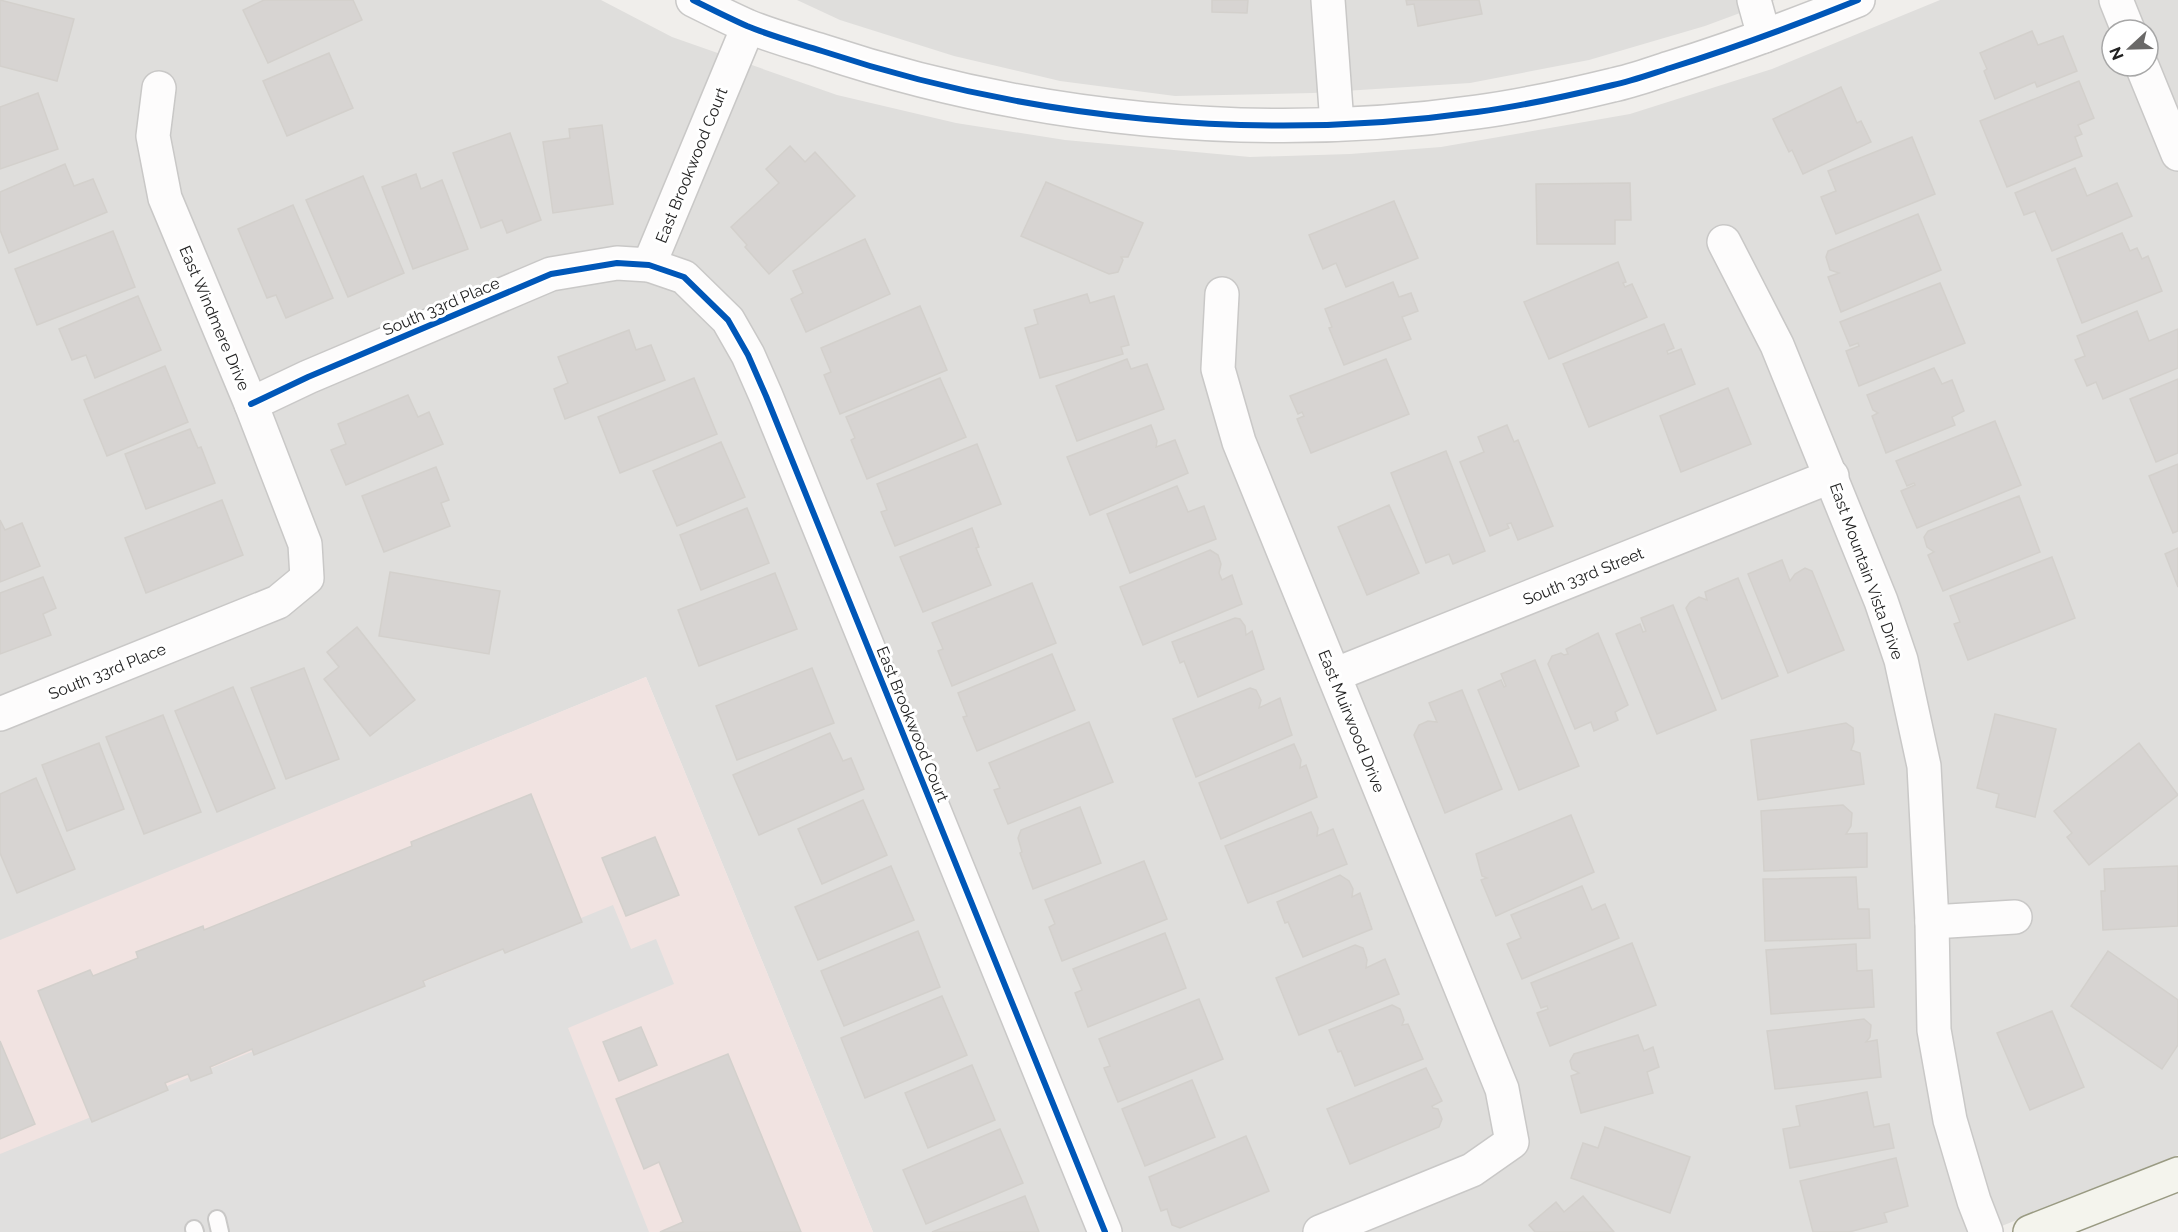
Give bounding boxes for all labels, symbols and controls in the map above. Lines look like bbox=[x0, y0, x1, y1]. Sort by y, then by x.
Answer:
north arrow bbox=[2100, 18, 2160, 78]
text: N bbox=[2105, 44, 2128, 63]
street label: East Brookwood Court bbox=[652, 84, 732, 246]
street label: East Windmere Drive bbox=[175, 243, 254, 394]
street label: South 33rd Place bbox=[380, 273, 503, 340]
street label: East Mountain Vista Drive bbox=[1826, 480, 1907, 662]
street label: South 33rd Street bbox=[1520, 543, 1647, 609]
street label: South 33rd Place bbox=[46, 639, 169, 704]
street label: East Brookwood Court bbox=[873, 644, 953, 805]
street label: East Muirwood Drive bbox=[1314, 647, 1389, 795]

